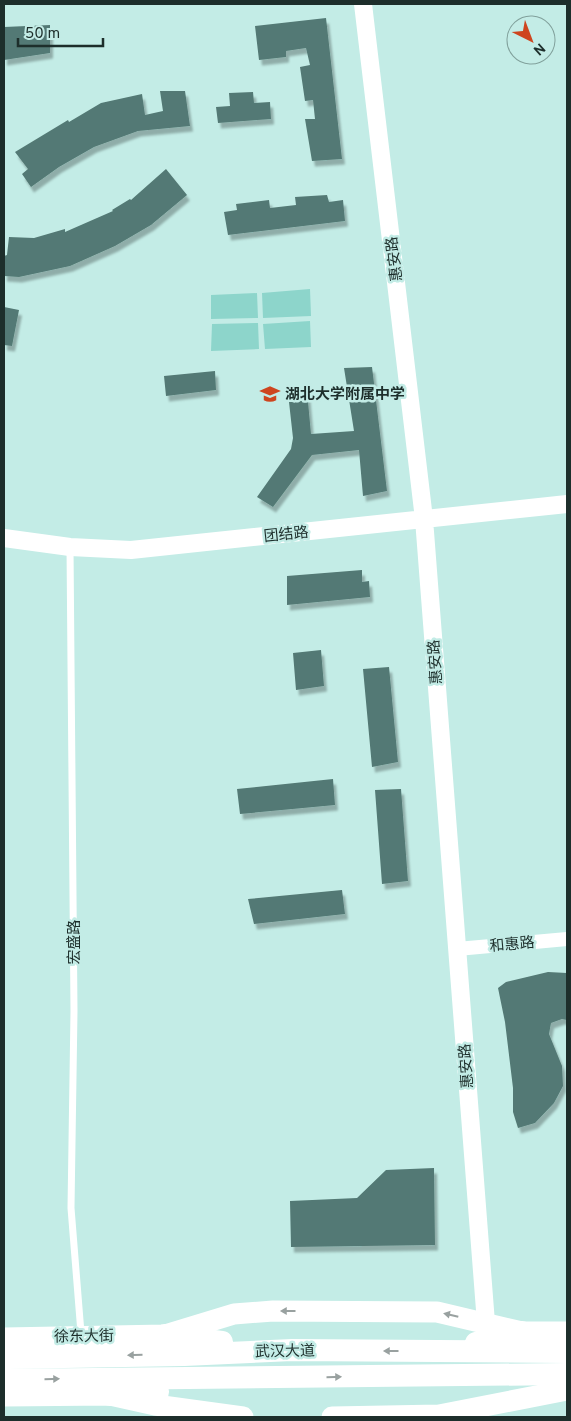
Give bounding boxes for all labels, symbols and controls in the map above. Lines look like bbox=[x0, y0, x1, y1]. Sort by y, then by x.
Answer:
scale bar bbox=[18, 15, 102, 47]
north arrow bbox=[506, 15, 556, 65]
text: 50 m bbox=[25, 25, 60, 44]
text: N bbox=[529, 39, 548, 58]
street label: 惠安路 bbox=[383, 235, 408, 282]
school or university icon: 湖北大学附属中学 bbox=[259, 383, 281, 405]
place label: 湖北大学附属中学 bbox=[285, 385, 405, 405]
street label: 团结路 bbox=[263, 524, 310, 547]
street label: 惠安路 bbox=[425, 639, 448, 685]
street label: 宏盛路 bbox=[65, 919, 85, 965]
street label: 和惠路 bbox=[489, 934, 535, 957]
street label: 惠安路 bbox=[456, 1043, 479, 1089]
one-way arrow bbox=[280, 1307, 296, 1315]
one-way arrow bbox=[443, 1311, 458, 1319]
street label: 徐东大街 bbox=[54, 1327, 114, 1348]
street label: 武汉大道 bbox=[255, 1342, 315, 1363]
one-way arrow bbox=[383, 1347, 399, 1355]
one-way arrow bbox=[127, 1352, 143, 1360]
one-way arrow bbox=[326, 1373, 342, 1381]
one-way arrow bbox=[45, 1375, 61, 1383]

